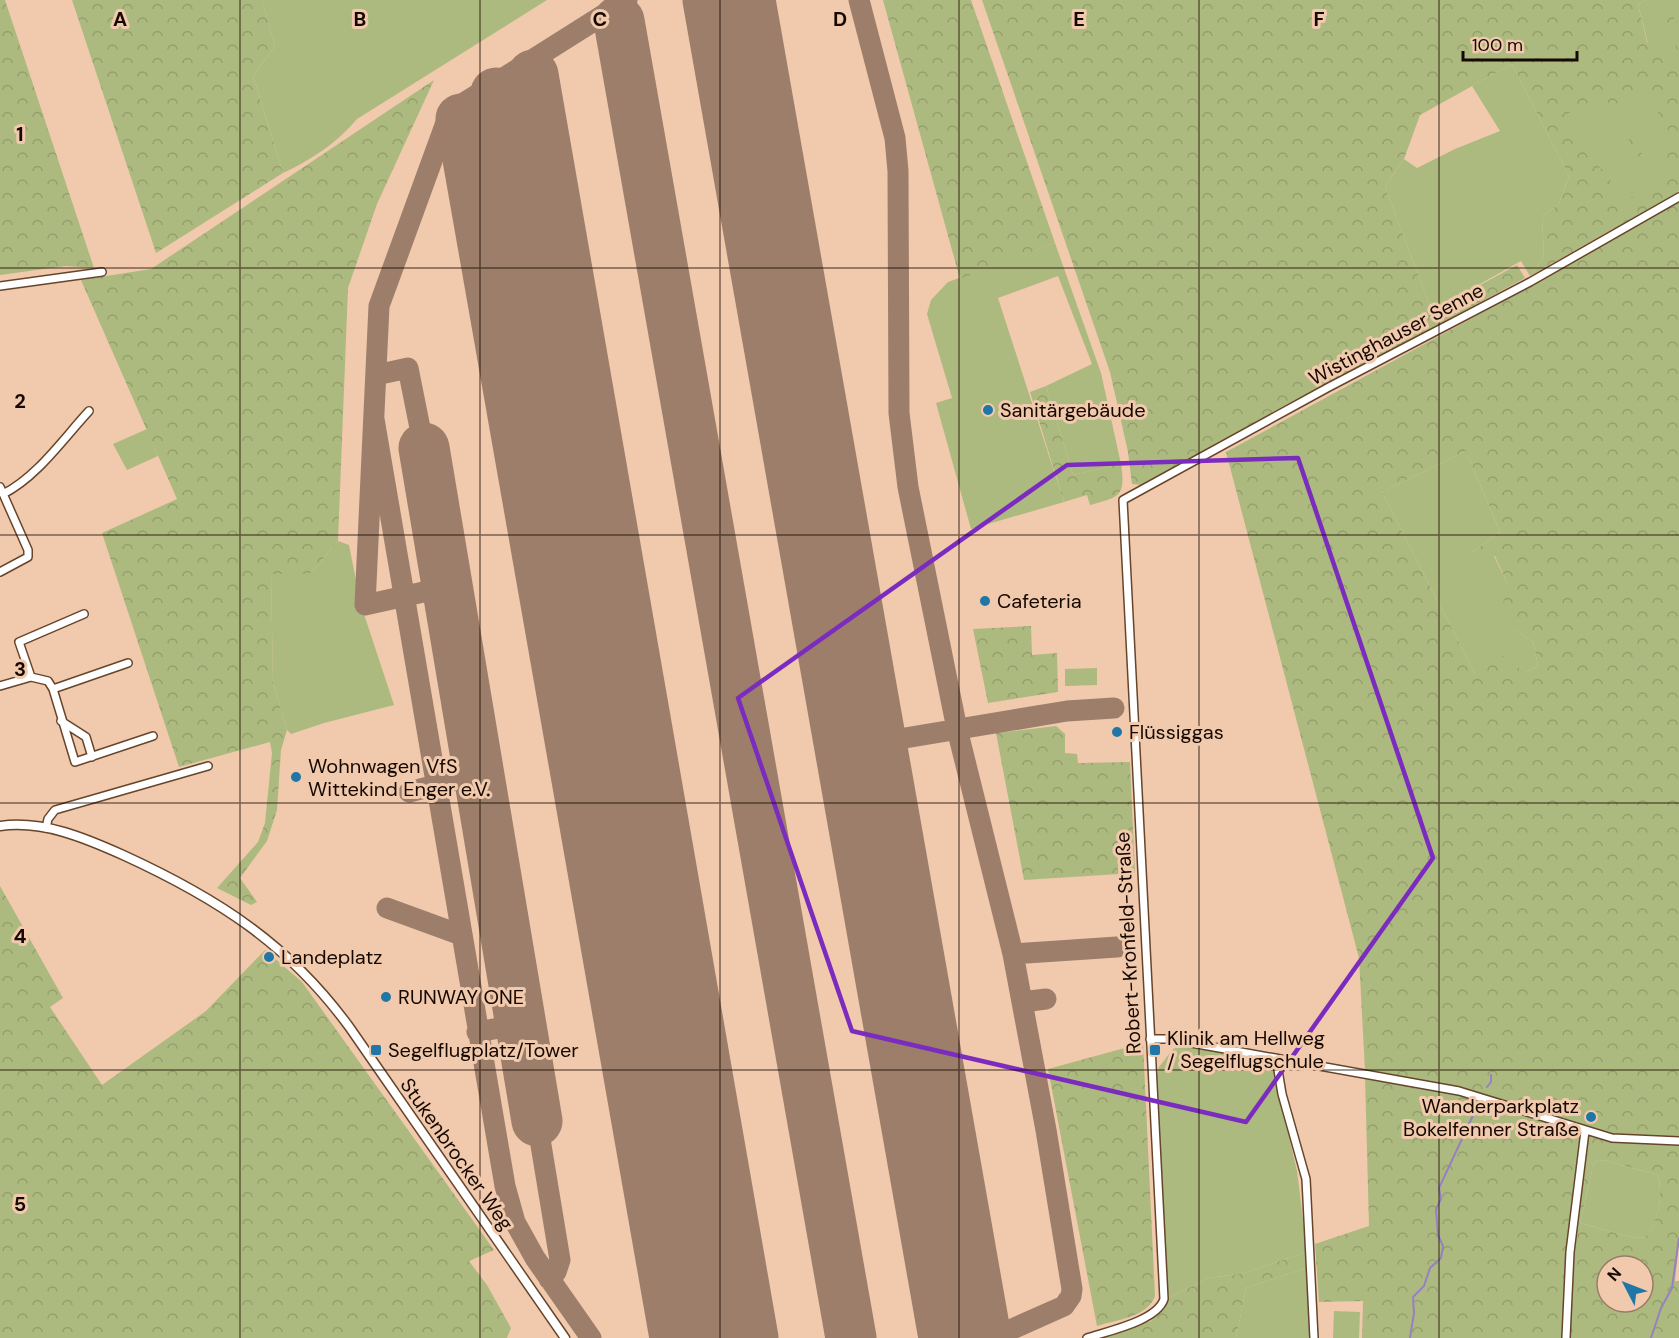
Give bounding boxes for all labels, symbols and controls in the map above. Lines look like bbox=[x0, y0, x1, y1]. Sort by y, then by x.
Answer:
text: A bbox=[113, 6, 127, 32]
text: B bbox=[354, 6, 366, 32]
text: C bbox=[593, 6, 607, 32]
text: D bbox=[833, 6, 847, 32]
text: E bbox=[1073, 6, 1085, 32]
text: F bbox=[1313, 6, 1325, 32]
scale bar bbox=[1463, 24, 1577, 62]
text: 100 m bbox=[1472, 33, 1523, 57]
text: 1 bbox=[16, 121, 24, 147]
street label: Wistinghauser Senne bbox=[1304, 277, 1488, 391]
text: 2 bbox=[14, 388, 26, 414]
place label: Sanitärgebäude bbox=[1000, 397, 1146, 423]
marker: Sanitärgebäude bbox=[981, 403, 995, 417]
place label: Cafeteria bbox=[997, 588, 1082, 614]
marker: Cafeteria bbox=[978, 594, 992, 608]
text: 3 bbox=[14, 656, 26, 682]
place label: Flüssiggas bbox=[1129, 719, 1224, 745]
marker: Flüssiggas bbox=[1110, 725, 1124, 739]
place label: Wohnwagen VfS Wittekind Enger e.V. bbox=[308, 753, 490, 802]
marker: Wohnwagen VfS Wittekind Enger e.V. bbox=[289, 770, 303, 784]
street label: Robert-Kronfeld-Straße bbox=[1109, 831, 1147, 1055]
text: 4 bbox=[14, 923, 27, 949]
place label: Landeplatz bbox=[281, 944, 382, 970]
marker: Landeplatz bbox=[262, 950, 276, 964]
place label: RUNWAY ONE bbox=[398, 984, 524, 1010]
marker: RUNWAY ONE bbox=[379, 990, 393, 1004]
place label: Klinik am Hellweg / Segelflugschule bbox=[1167, 1025, 1325, 1074]
place label: Segelflugplatz/Tower bbox=[388, 1037, 579, 1063]
marker: Segelflugplatz/Tower bbox=[369, 1043, 383, 1057]
marker: Klinik am Hellweg / Segelflugschule bbox=[1148, 1043, 1162, 1057]
street label: Stukenbrocker Weg bbox=[395, 1073, 519, 1235]
place label: Wanderparkplatz Bokelfenner Straße bbox=[1403, 1093, 1579, 1142]
marker: Wanderparkplatz Bokelfenner Straße bbox=[1584, 1110, 1598, 1124]
text: 5 bbox=[14, 1191, 26, 1217]
north arrow bbox=[1595, 1254, 1655, 1314]
text: N bbox=[1603, 1263, 1626, 1286]

